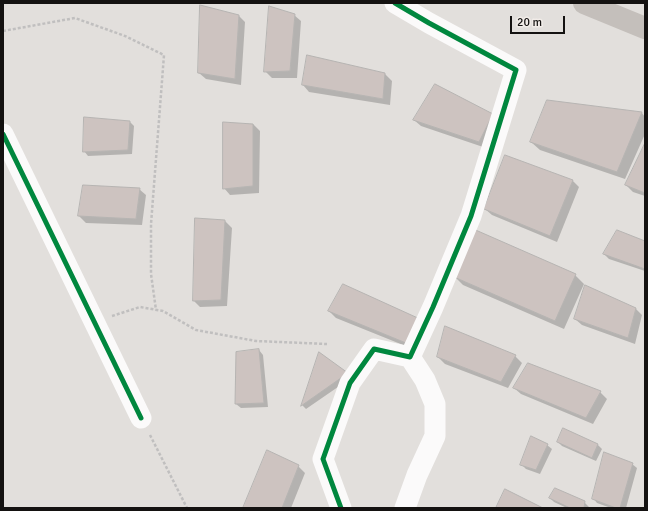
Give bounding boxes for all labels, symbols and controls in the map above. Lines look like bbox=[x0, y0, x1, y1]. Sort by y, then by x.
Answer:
scale bar bbox=[512, 8, 567, 34]
text: 20 m bbox=[517, 15, 542, 30]

